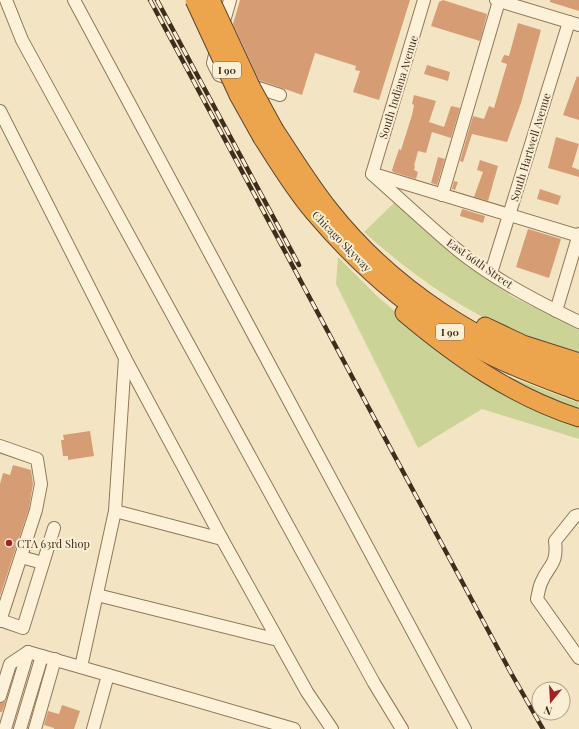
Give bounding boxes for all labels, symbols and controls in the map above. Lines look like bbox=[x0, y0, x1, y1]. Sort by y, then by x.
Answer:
street label: South Indiana Avenue bbox=[375, 33, 421, 141]
road number: I 90 bbox=[213, 62, 241, 78]
street label: South Hartwell Avenue bbox=[506, 90, 554, 203]
street label: Chicago Skyway bbox=[309, 207, 375, 275]
street label: East 66th Street bbox=[444, 235, 516, 291]
road number: I 90 bbox=[436, 324, 464, 340]
place label: CTA 63rd Shop bbox=[17, 536, 90, 551]
marker: CTA 63rd Shop bbox=[4, 538, 14, 548]
north arrow bbox=[531, 681, 571, 721]
text: N bbox=[542, 703, 554, 719]

